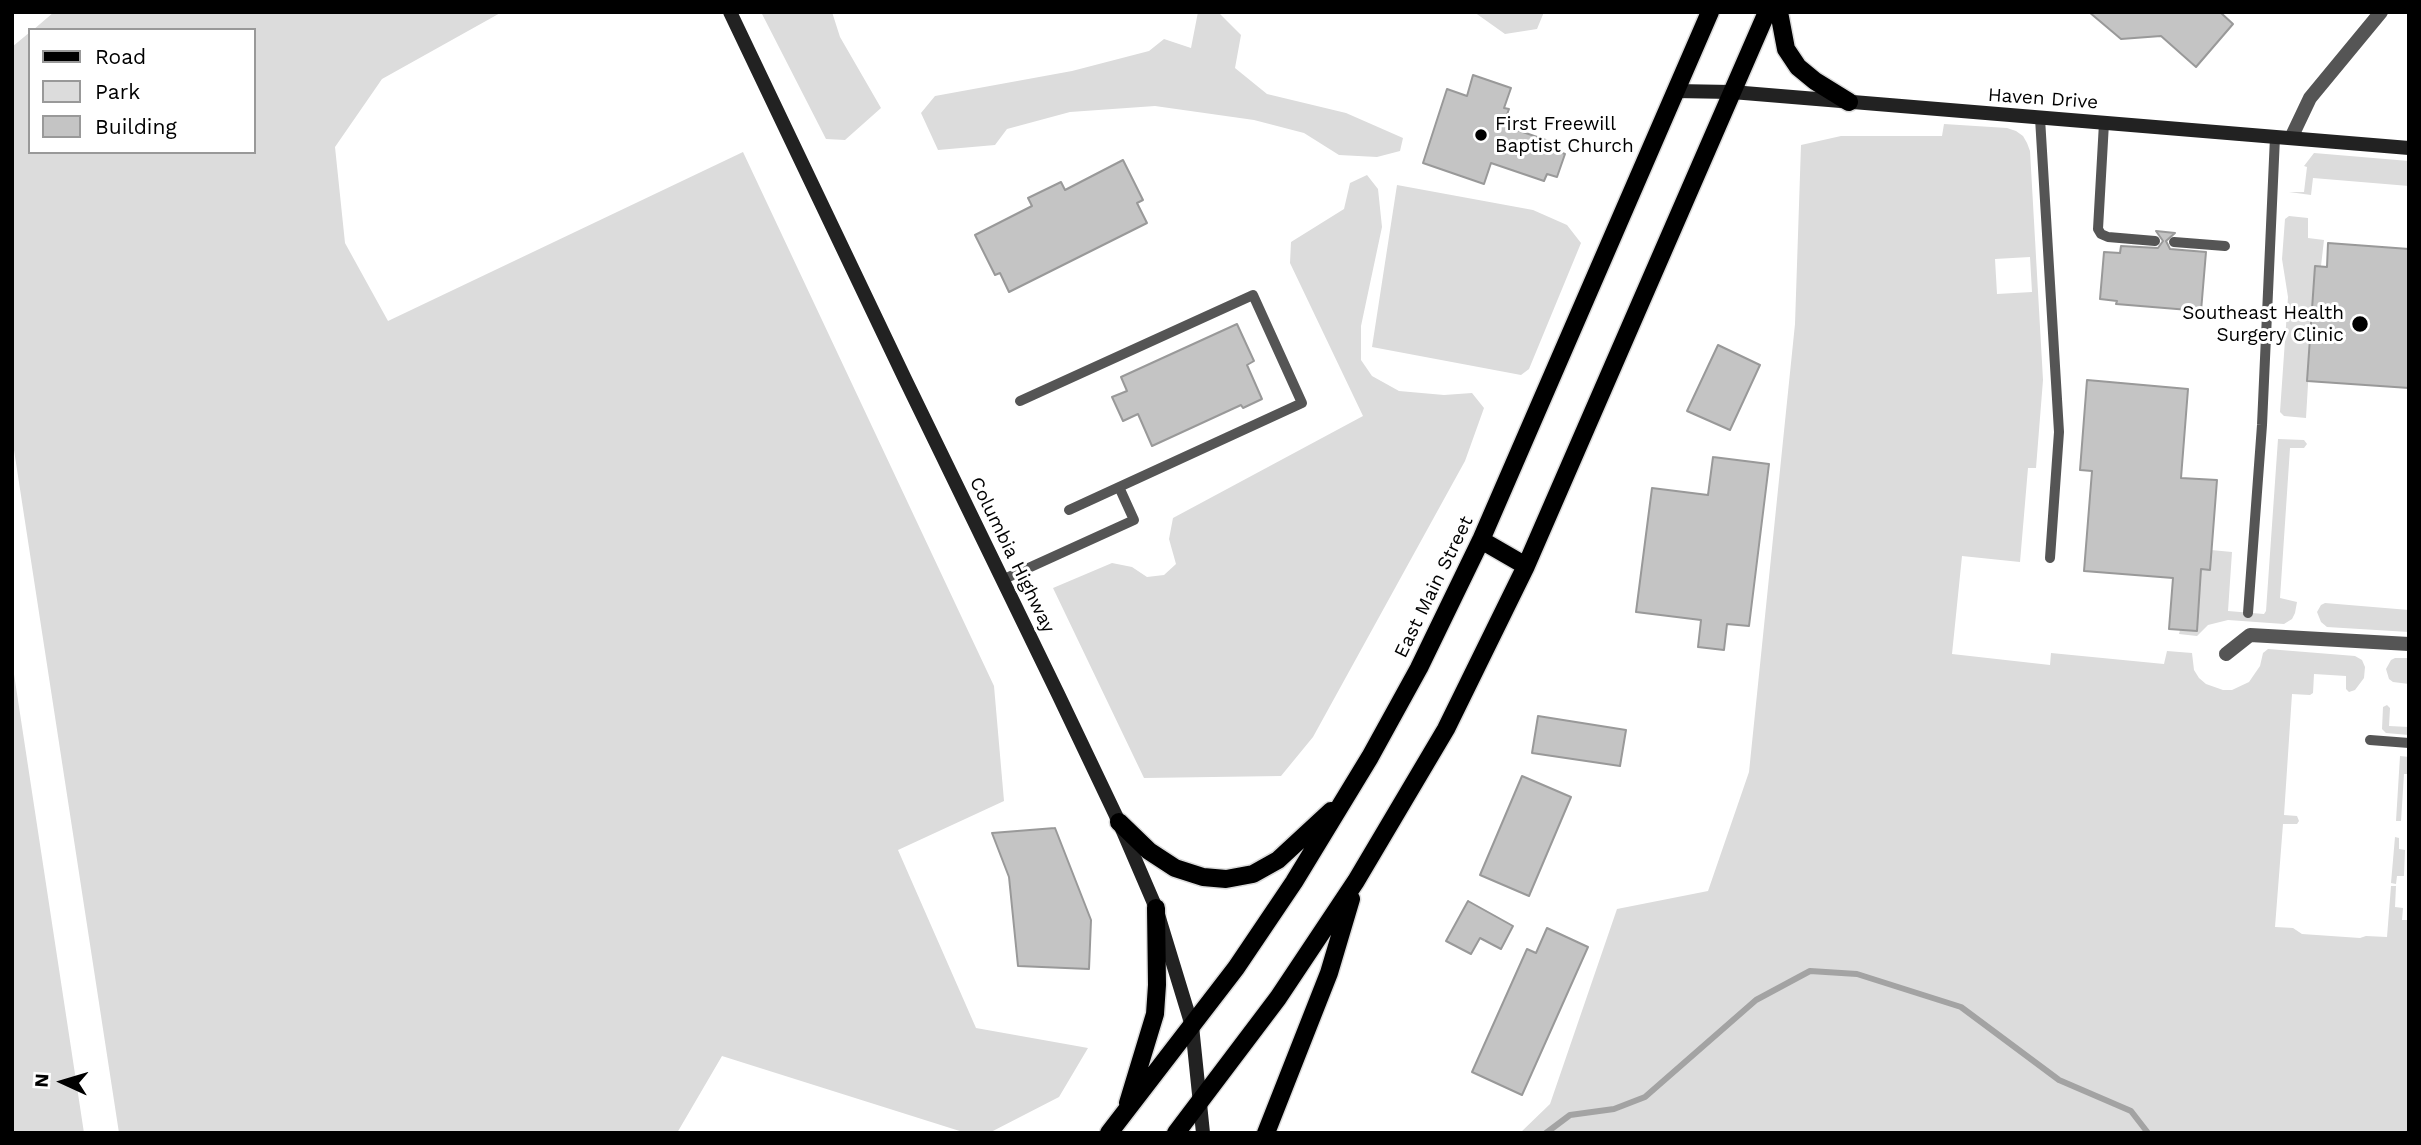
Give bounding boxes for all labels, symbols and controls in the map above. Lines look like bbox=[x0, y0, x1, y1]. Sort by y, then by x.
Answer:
legend bbox=[28, 28, 256, 154]
text: Road bbox=[95, 44, 146, 69]
text: Park bbox=[95, 79, 140, 104]
street label: Haven Drive bbox=[1987, 84, 2099, 114]
place label: First Freewill Baptist Church bbox=[1495, 113, 1634, 157]
text: Building bbox=[95, 114, 177, 139]
marker: First Freewill Baptist Church bbox=[1473, 127, 1489, 143]
place label: Southeast Health Surgery Clinic bbox=[2182, 302, 2344, 346]
marker: Southeast Health Surgery Clinic bbox=[2350, 314, 2370, 334]
street label: Columbia Highway bbox=[964, 473, 1060, 637]
street label: East Main Street bbox=[1390, 512, 1478, 662]
north arrow bbox=[28, 1047, 98, 1117]
text: N bbox=[30, 1073, 54, 1088]

